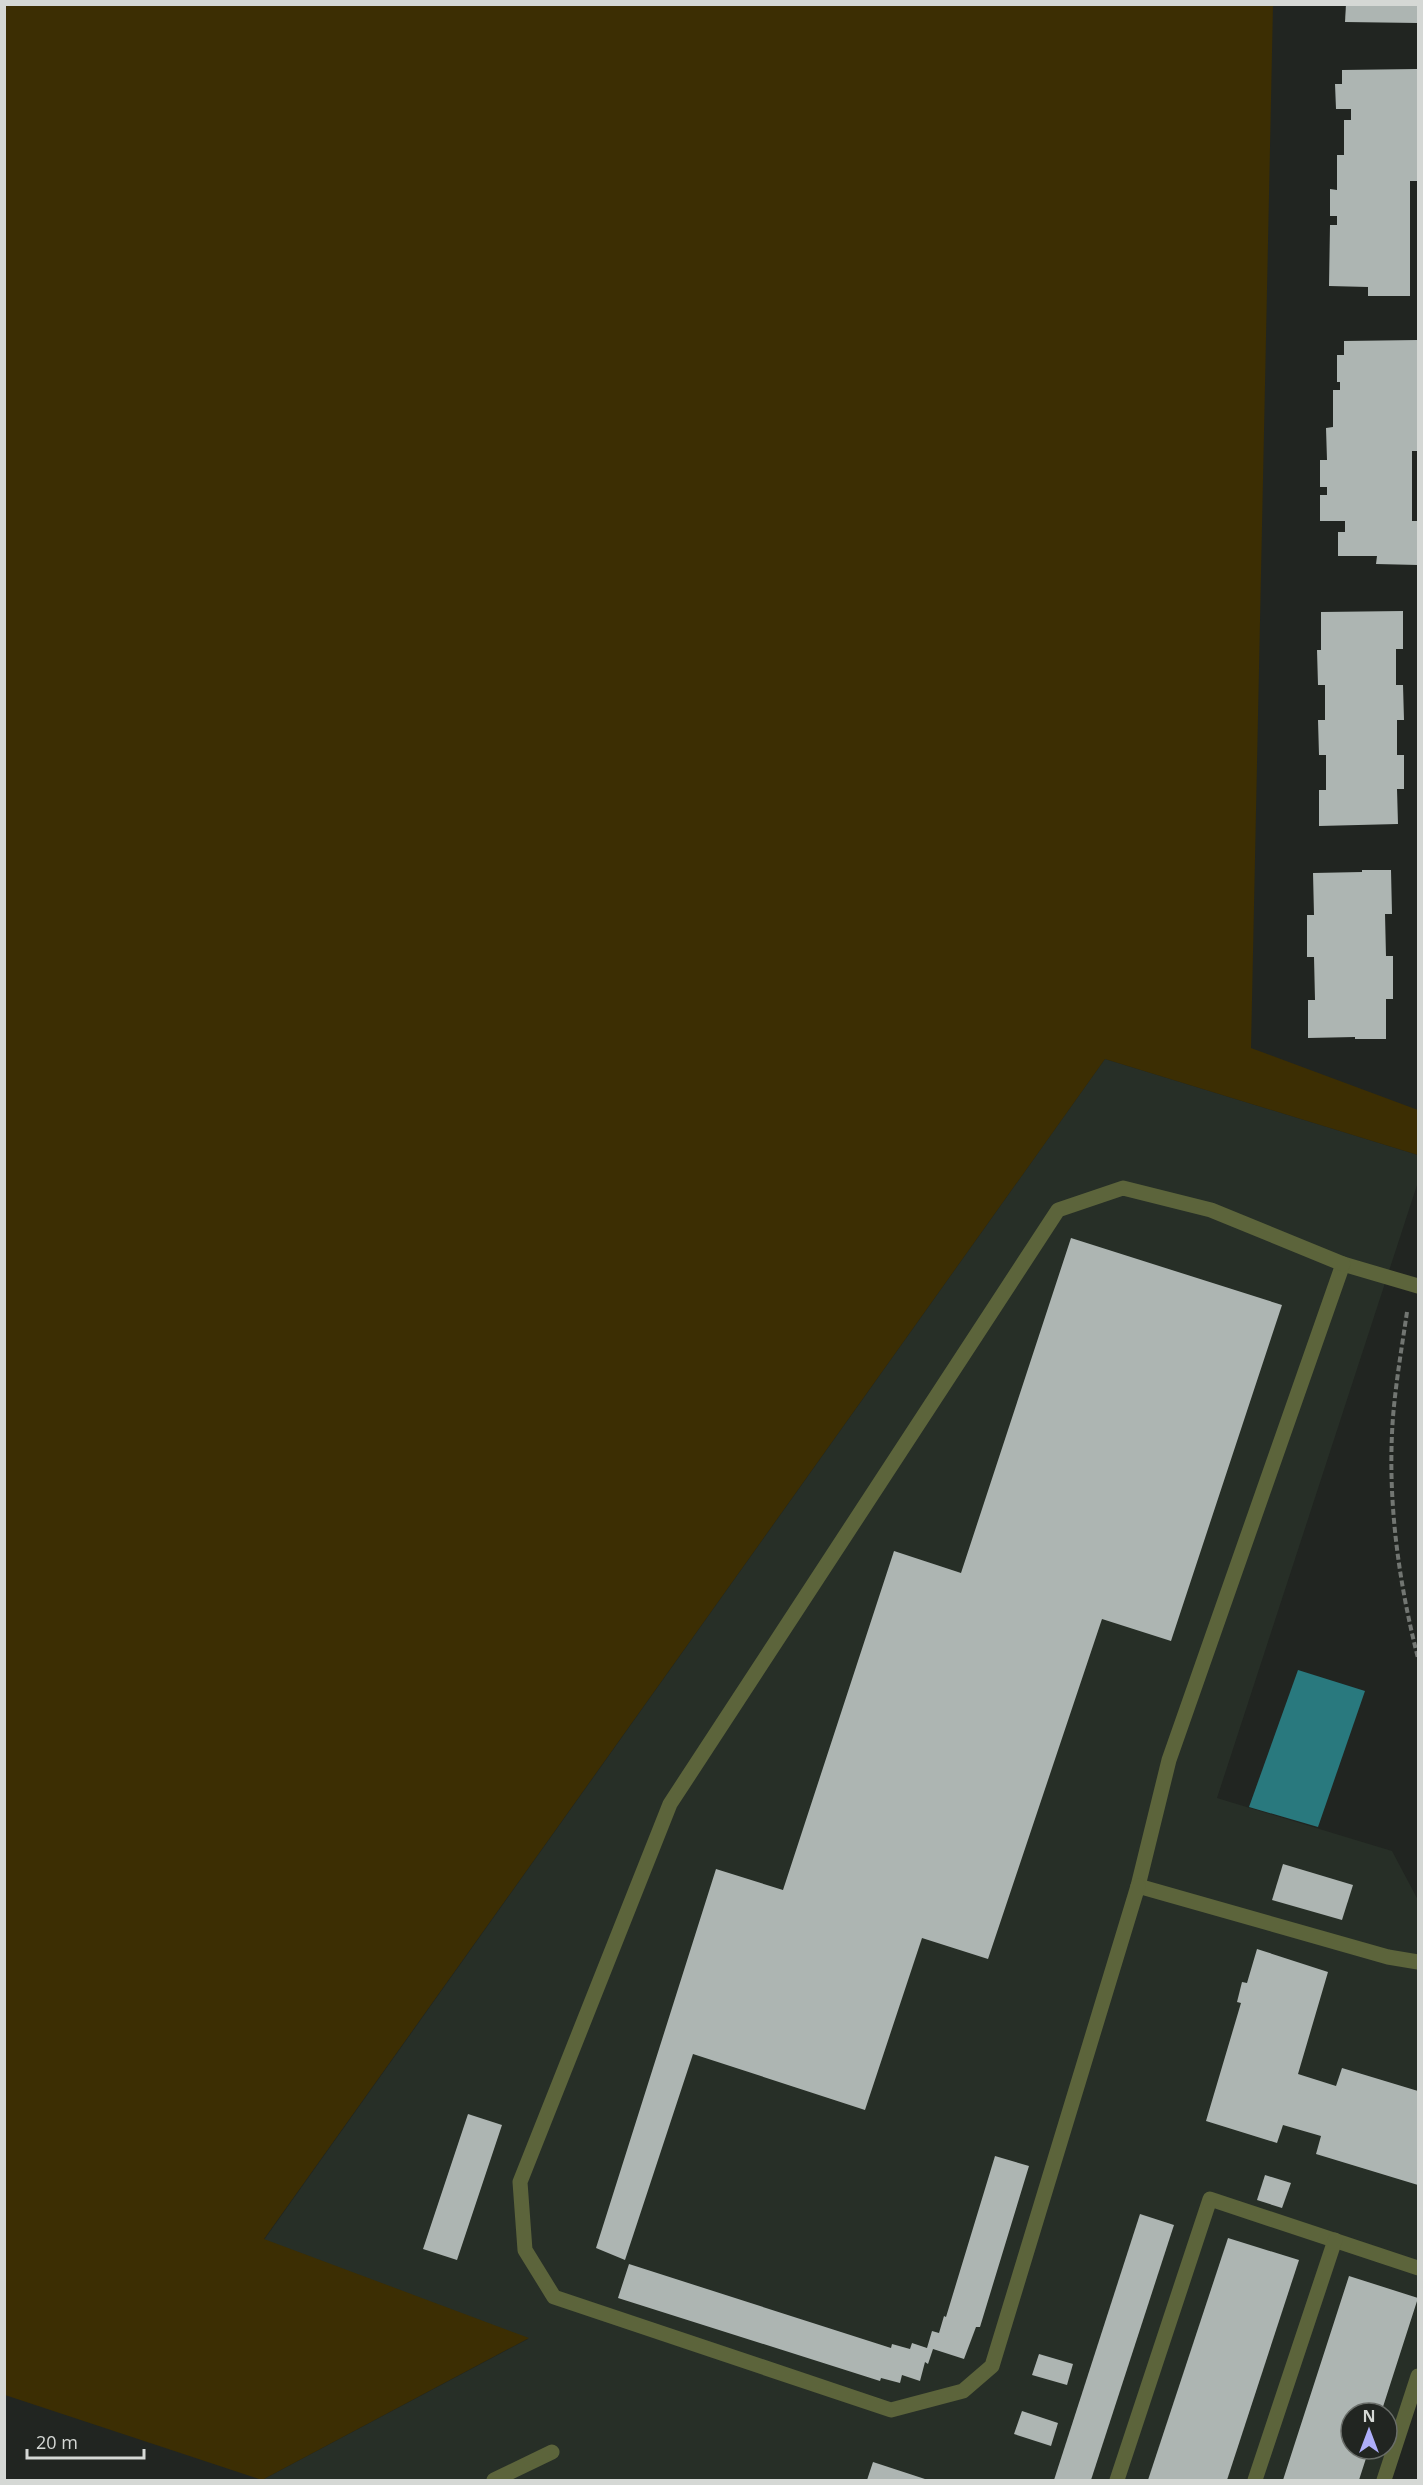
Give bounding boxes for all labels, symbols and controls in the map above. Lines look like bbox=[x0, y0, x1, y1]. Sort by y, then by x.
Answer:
north arrow bbox=[1339, 2401, 1399, 2461]
text: N bbox=[1362, 2405, 1376, 2427]
scale bar bbox=[27, 2422, 144, 2460]
text: 20 m bbox=[36, 2430, 78, 2454]

